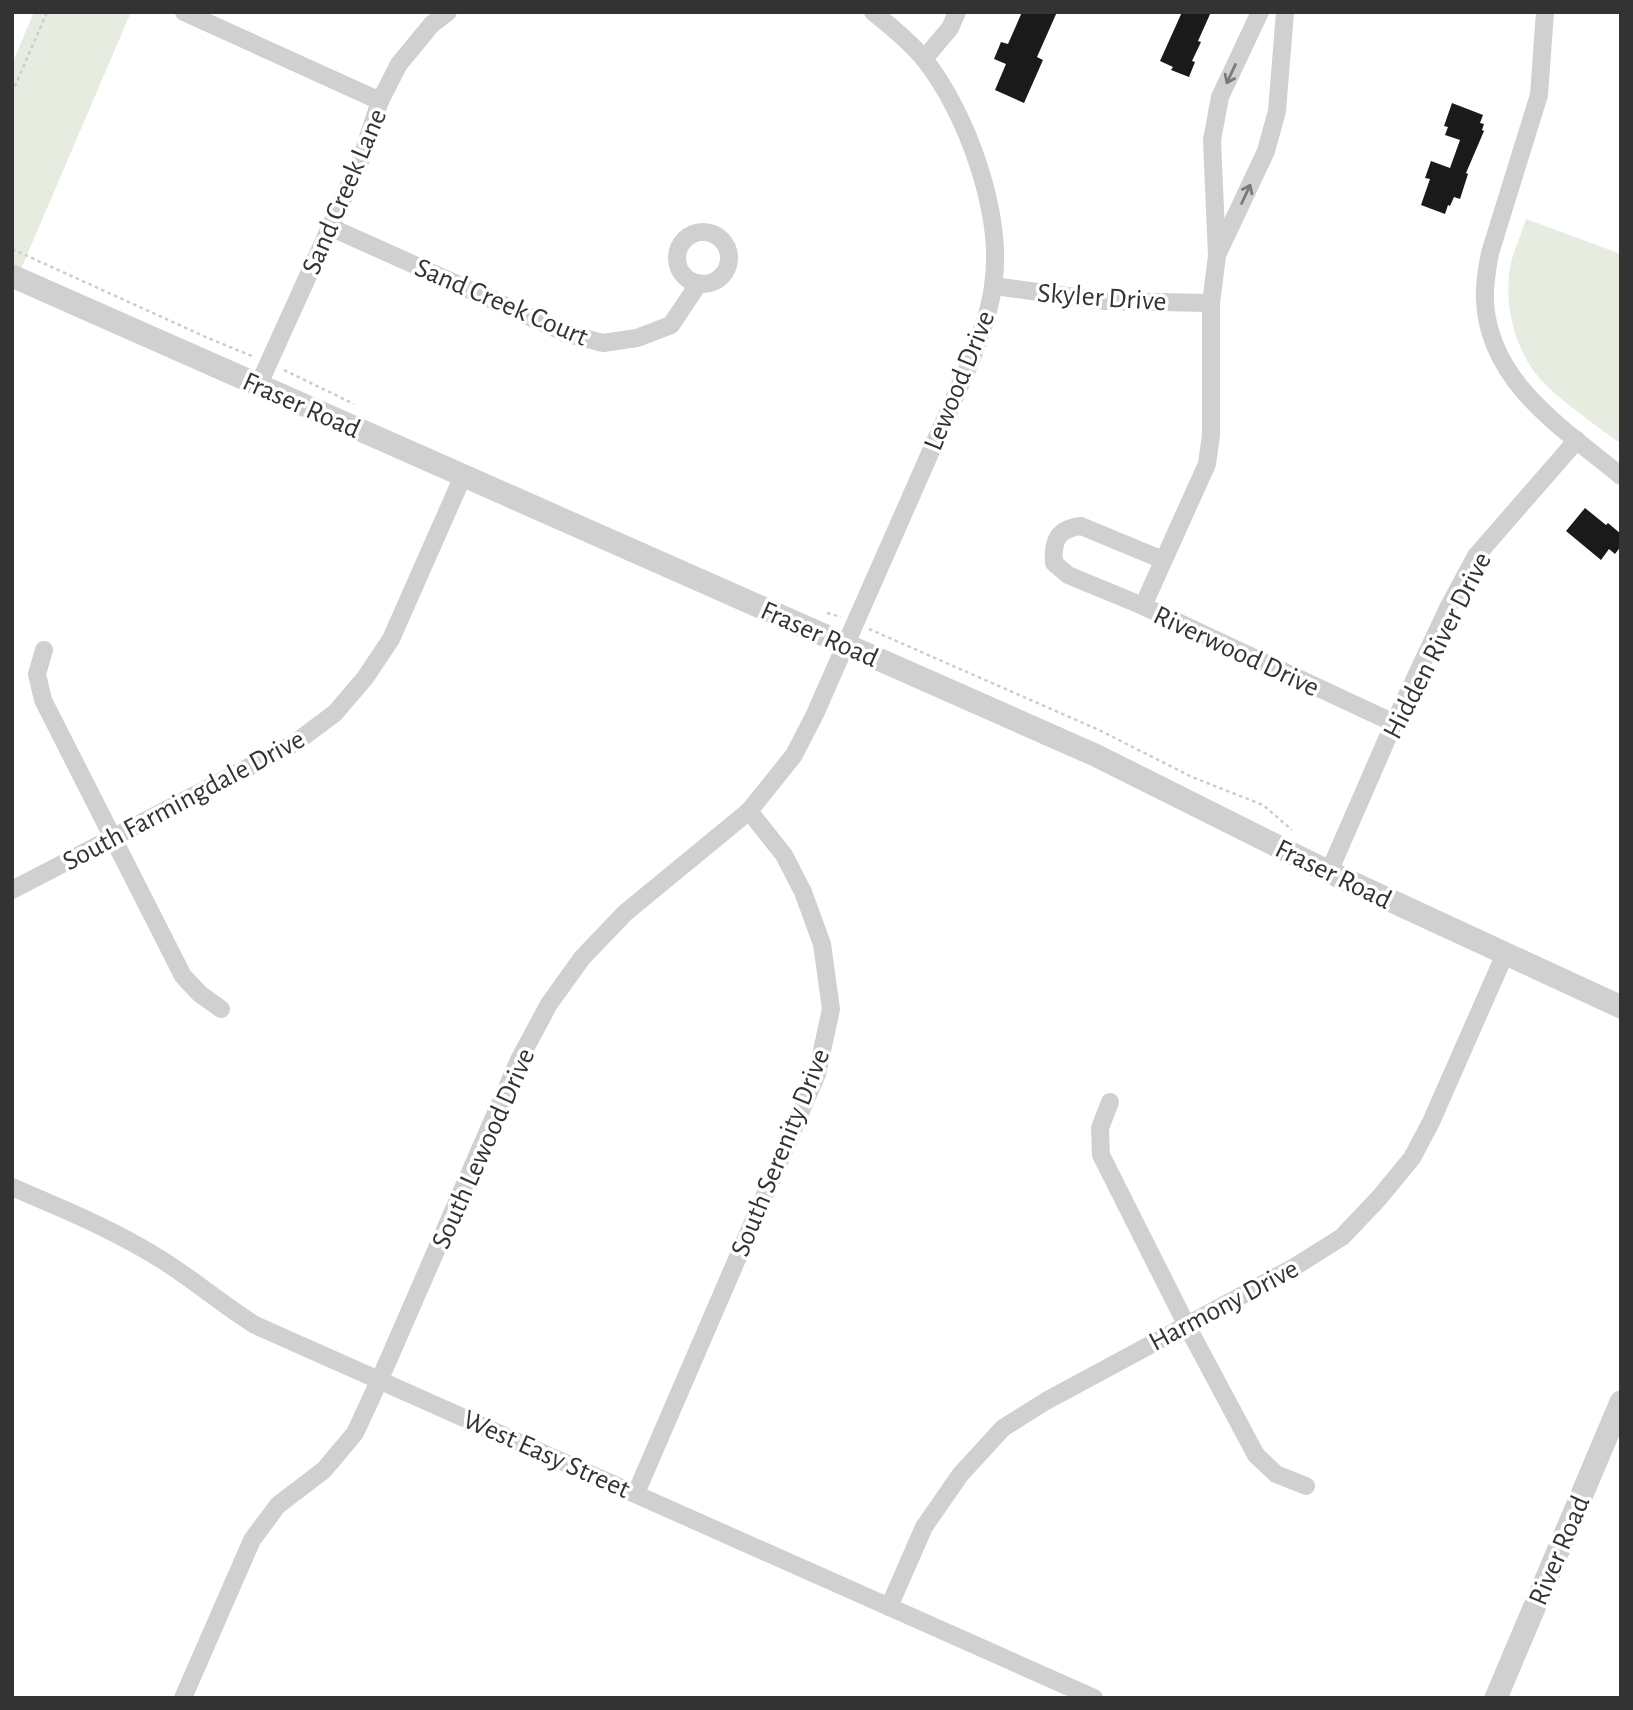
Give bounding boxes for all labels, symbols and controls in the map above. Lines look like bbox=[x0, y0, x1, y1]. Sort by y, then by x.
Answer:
one-way arrow bbox=[1224, 63, 1237, 84]
street label: Sand Creek Lane bbox=[297, 105, 392, 279]
one-way arrow bbox=[1240, 184, 1253, 205]
street label: Sand Creek Court bbox=[411, 254, 592, 352]
street label: Skyler Drive bbox=[1036, 280, 1167, 316]
street label: Lewood Drive bbox=[919, 307, 1000, 454]
street label: Fraser Road bbox=[238, 368, 364, 444]
street label: Hidden River Drive bbox=[1379, 548, 1497, 744]
street label: Fraser Road bbox=[756, 597, 882, 673]
street label: Riverwood Drive bbox=[1149, 601, 1323, 702]
street label: South Farmingdale Drive bbox=[59, 725, 309, 876]
street label: Fraser Road bbox=[1271, 835, 1396, 915]
street label: South Lewood Drive bbox=[427, 1044, 541, 1253]
street label: South Serenity Drive bbox=[726, 1045, 835, 1261]
street label: Harmony Drive bbox=[1145, 1255, 1303, 1357]
street label: West Easy Street bbox=[459, 1406, 634, 1504]
street label: River Road bbox=[1524, 1492, 1595, 1610]

